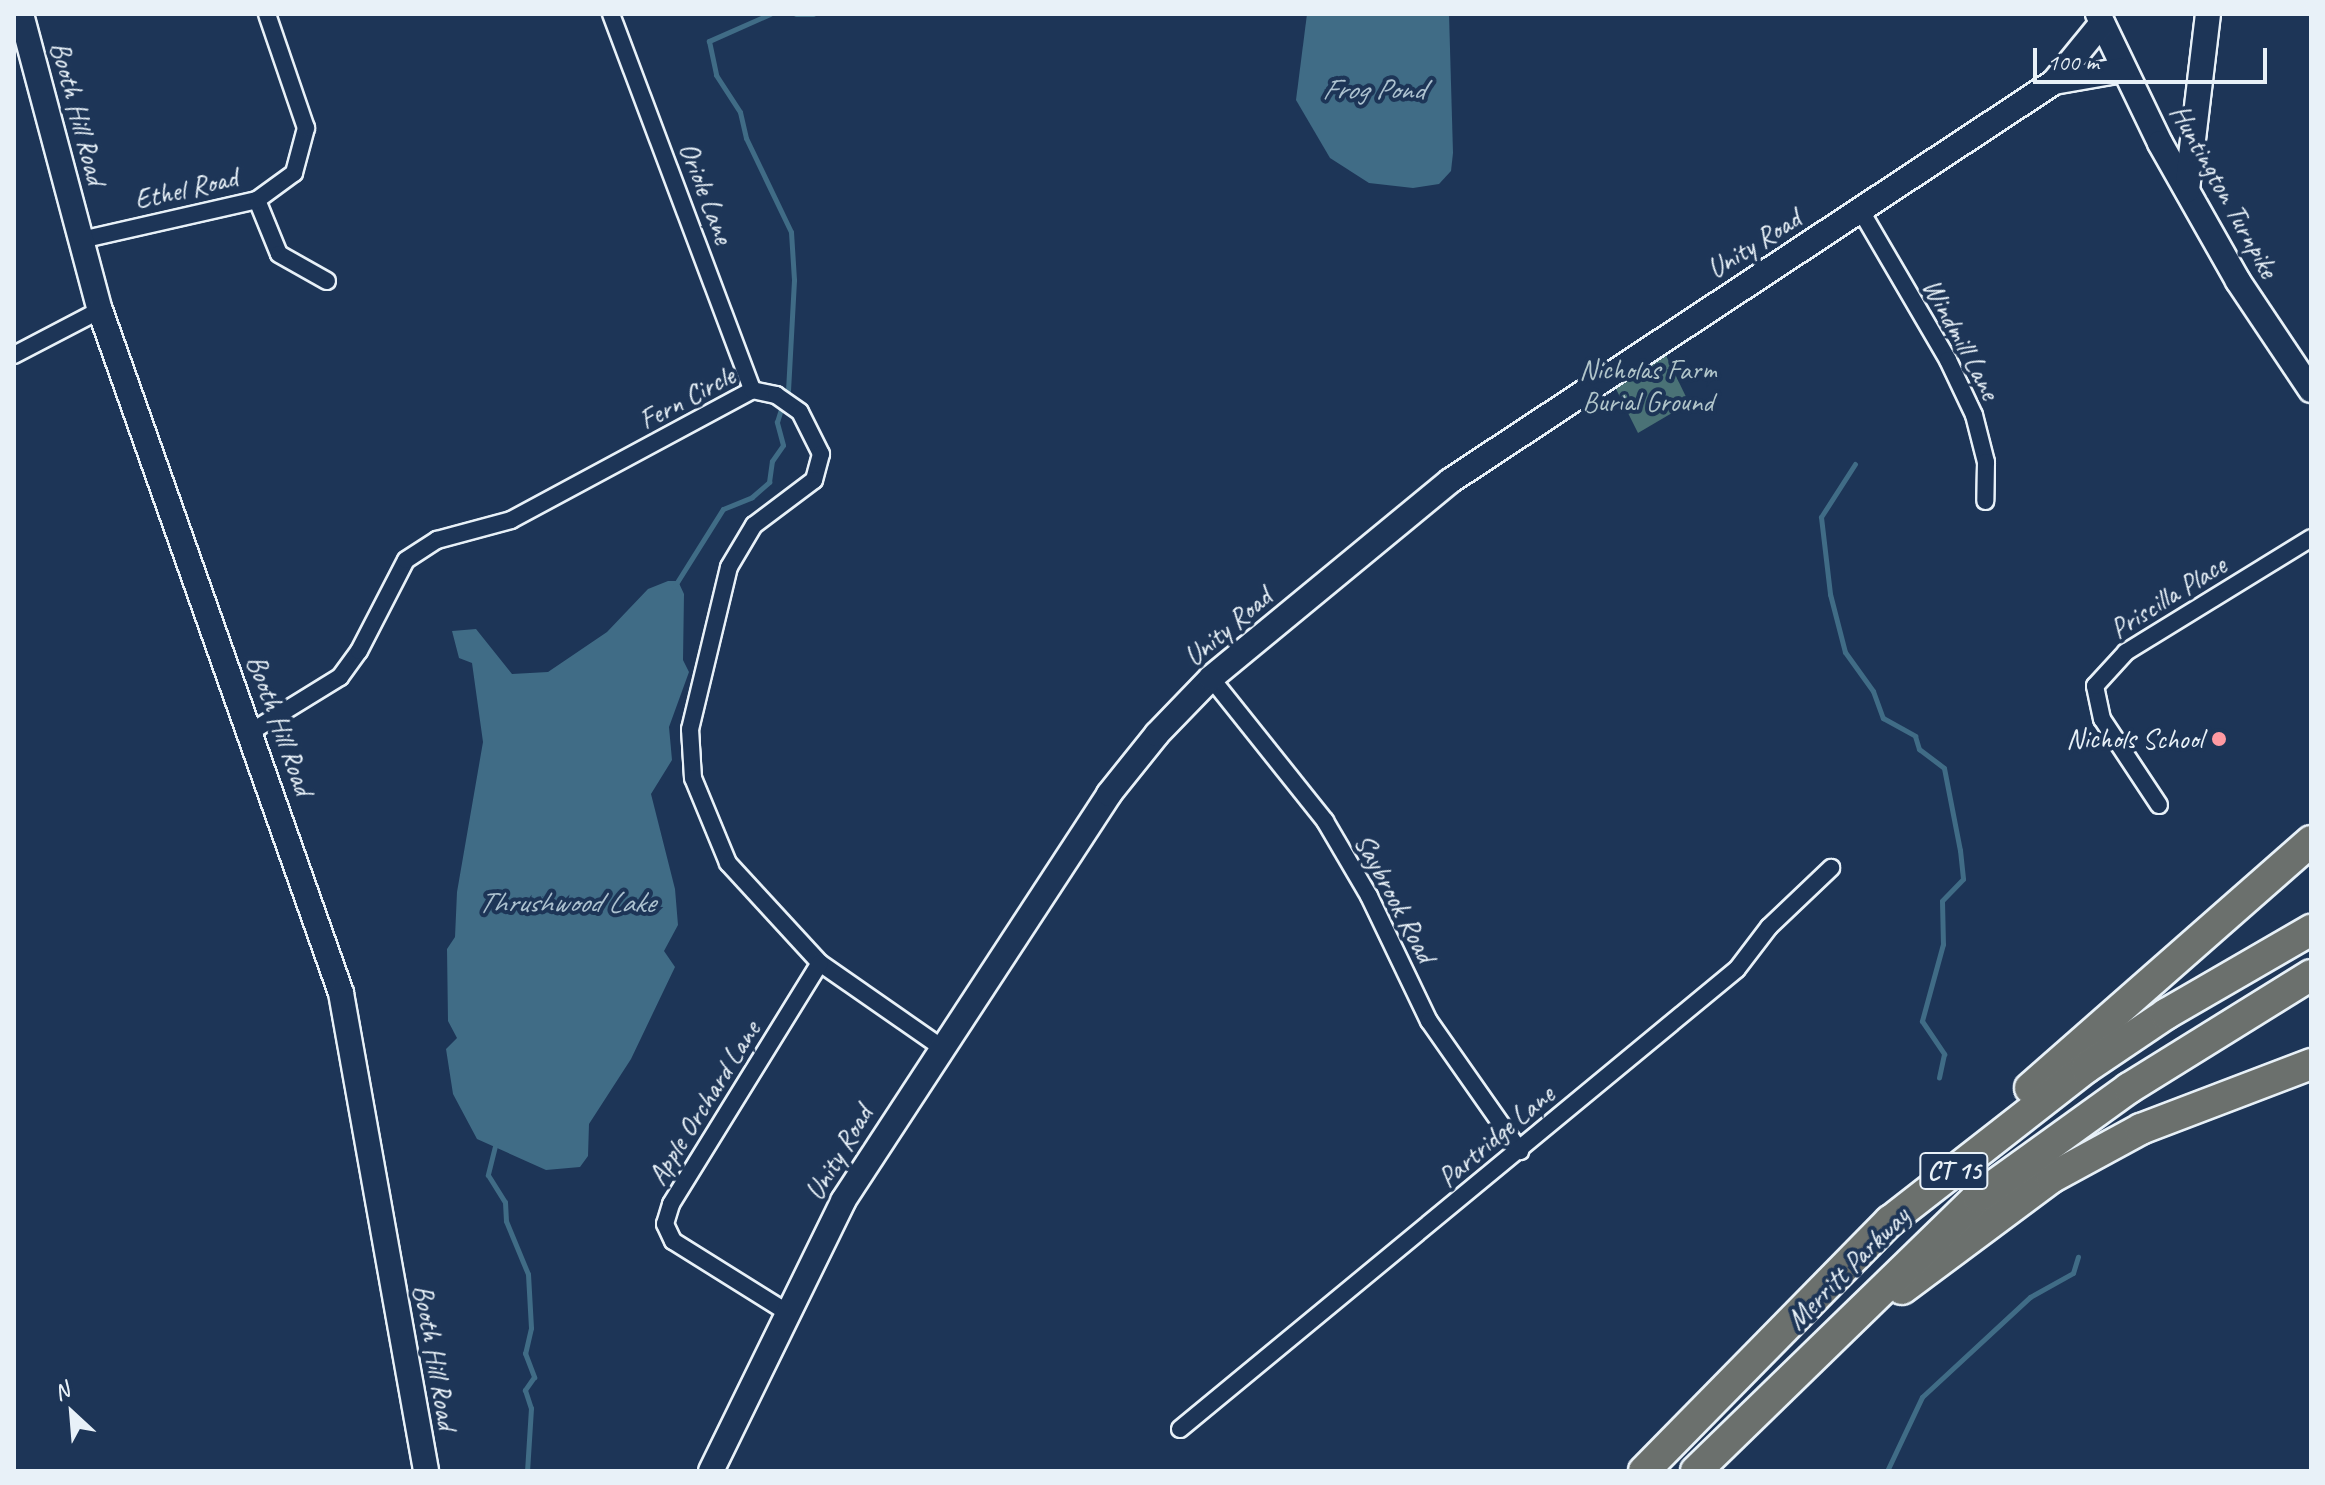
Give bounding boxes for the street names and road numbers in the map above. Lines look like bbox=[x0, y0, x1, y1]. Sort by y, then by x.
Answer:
street label: Booth Hill Road bbox=[43, 37, 113, 189]
street label: Huntington Turnpike bbox=[2163, 99, 2285, 283]
street label: Oriole Lane bbox=[671, 138, 741, 248]
street label: Ethel Road bbox=[131, 161, 241, 217]
street label: Unity Road bbox=[1701, 202, 1807, 286]
street label: Windmill Lane bbox=[1915, 272, 2007, 406]
street label: Fern Circle bbox=[634, 359, 740, 437]
street label: Priscilla Place bbox=[2104, 548, 2232, 646]
street label: Unity Road bbox=[1177, 581, 1279, 673]
street label: Booth Hill Road bbox=[239, 650, 321, 800]
street label: Saybrook Road bbox=[1347, 828, 1443, 968]
street label: Apple Orchard Lane bbox=[640, 1014, 768, 1192]
street label: Partridge Lane bbox=[1431, 1078, 1561, 1194]
street label: Unity Road bbox=[798, 1100, 880, 1206]
road number: CT 15 bbox=[1918, 1149, 1990, 1193]
street label: Merritt Parkway bbox=[1780, 1200, 1916, 1336]
street label: Booth Hill Road bbox=[406, 1281, 464, 1433]

